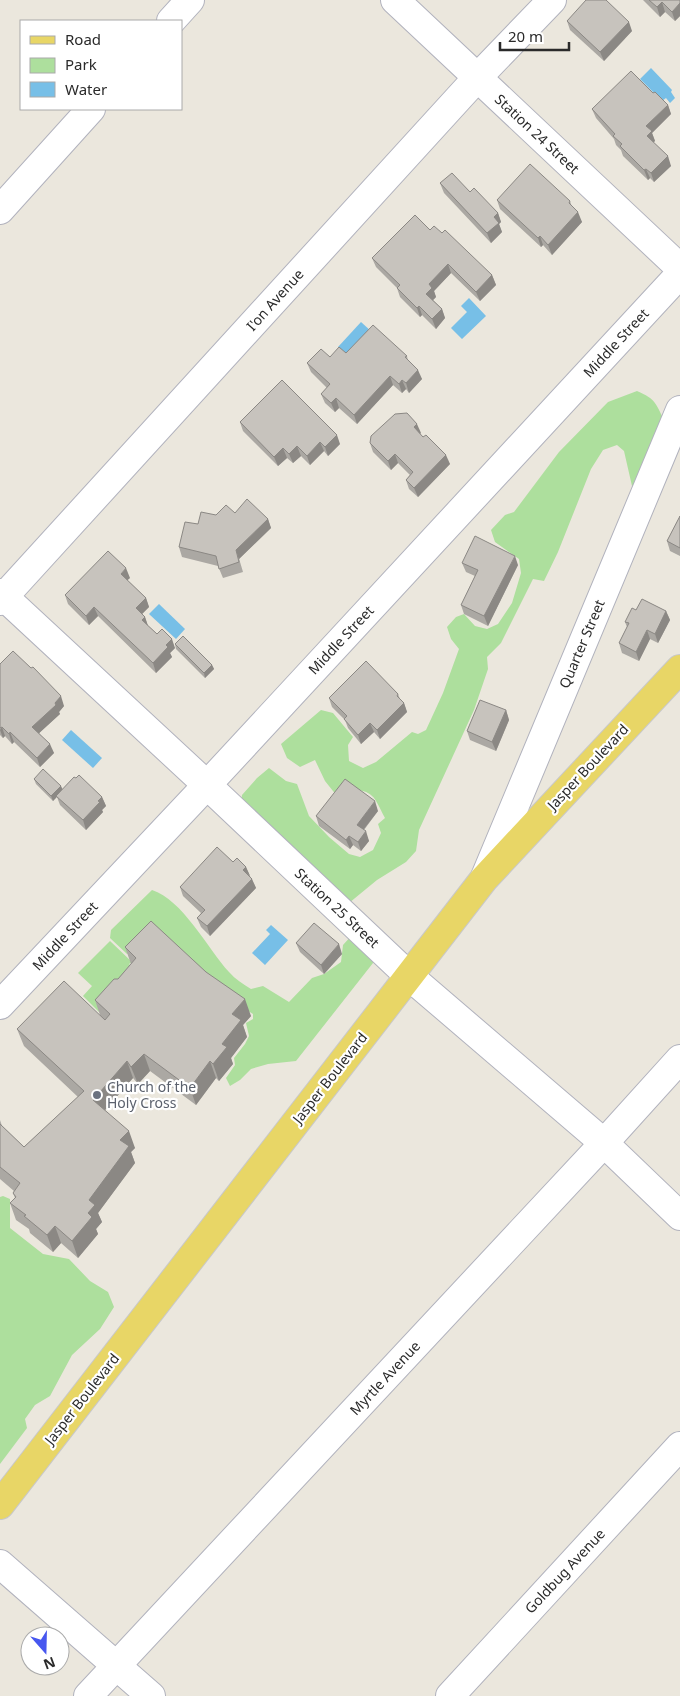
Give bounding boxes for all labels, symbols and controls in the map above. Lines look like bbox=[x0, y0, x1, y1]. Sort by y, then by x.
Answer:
legend bbox=[20, 20, 182, 110]
scale bar bbox=[500, 20, 569, 52]
text: 20 m bbox=[508, 26, 543, 46]
text: Road bbox=[65, 29, 101, 49]
text: Park bbox=[65, 54, 97, 74]
text: Water bbox=[65, 79, 107, 99]
street label: Station 24 Street bbox=[491, 90, 584, 178]
street label: I'on Avenue bbox=[242, 265, 308, 335]
street label: Middle Street bbox=[579, 304, 653, 381]
street label: Quarter Street bbox=[554, 597, 609, 691]
street label: Middle Street bbox=[304, 601, 378, 678]
street label: Jasper Boulevard bbox=[542, 720, 632, 815]
street label: Station 25 Street bbox=[291, 864, 384, 952]
street label: Middle Street bbox=[28, 897, 102, 974]
street label: Jasper Boulevard bbox=[287, 1028, 371, 1129]
place label: Church of the Holy Cross bbox=[107, 1077, 196, 1112]
marker: Church of the Holy Cross bbox=[91, 1089, 103, 1101]
street label: Myrtle Avenue bbox=[345, 1336, 424, 1419]
street label: Jasper Boulevard bbox=[39, 1349, 123, 1450]
street label: Goldbug Avenue bbox=[520, 1524, 609, 1617]
north arrow bbox=[20, 1626, 70, 1676]
text: N bbox=[41, 1653, 58, 1675]

